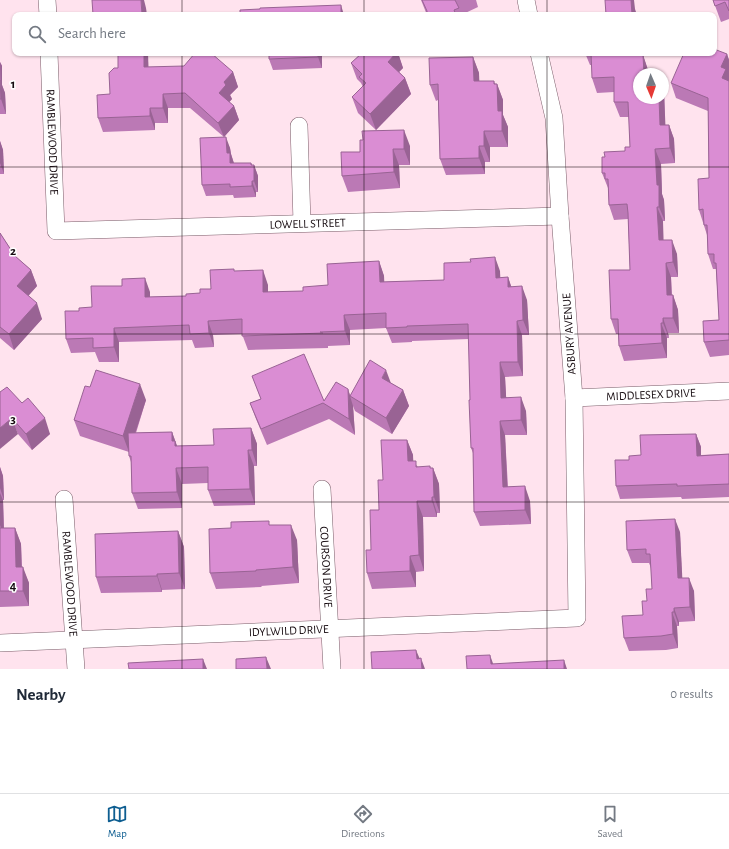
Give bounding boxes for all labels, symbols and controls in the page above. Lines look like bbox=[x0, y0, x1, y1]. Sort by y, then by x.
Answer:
search box bbox=[12, 12, 717, 56]
icon: search bbox=[26, 23, 48, 45]
text: Search here bbox=[58, 26, 126, 41]
north arrow bbox=[633, 68, 669, 104]
text: 1 bbox=[11, 78, 15, 91]
street label: RAMBLEWOOD DRIVE bbox=[44, 89, 61, 195]
street label: LOWELL STREET bbox=[270, 216, 346, 231]
text: 2 bbox=[10, 245, 16, 258]
street label: ASBURY AVENUE bbox=[560, 293, 578, 375]
street label: MIDDLESEX DRIVE bbox=[606, 387, 696, 403]
text: 3 bbox=[10, 413, 16, 426]
street label: COURSON DRIVE bbox=[318, 526, 335, 608]
street label: RAMBLEWOOD DRIVE bbox=[60, 531, 80, 637]
text: 4 bbox=[10, 580, 17, 593]
street label: IDYLWILD DRIVE bbox=[248, 623, 329, 638]
text: Nearby bbox=[16, 686, 66, 703]
text: 0 results bbox=[670, 688, 713, 701]
tab: Map bbox=[106, 803, 128, 840]
tab: Directions bbox=[341, 803, 385, 840]
tab: Saved bbox=[597, 803, 623, 840]

